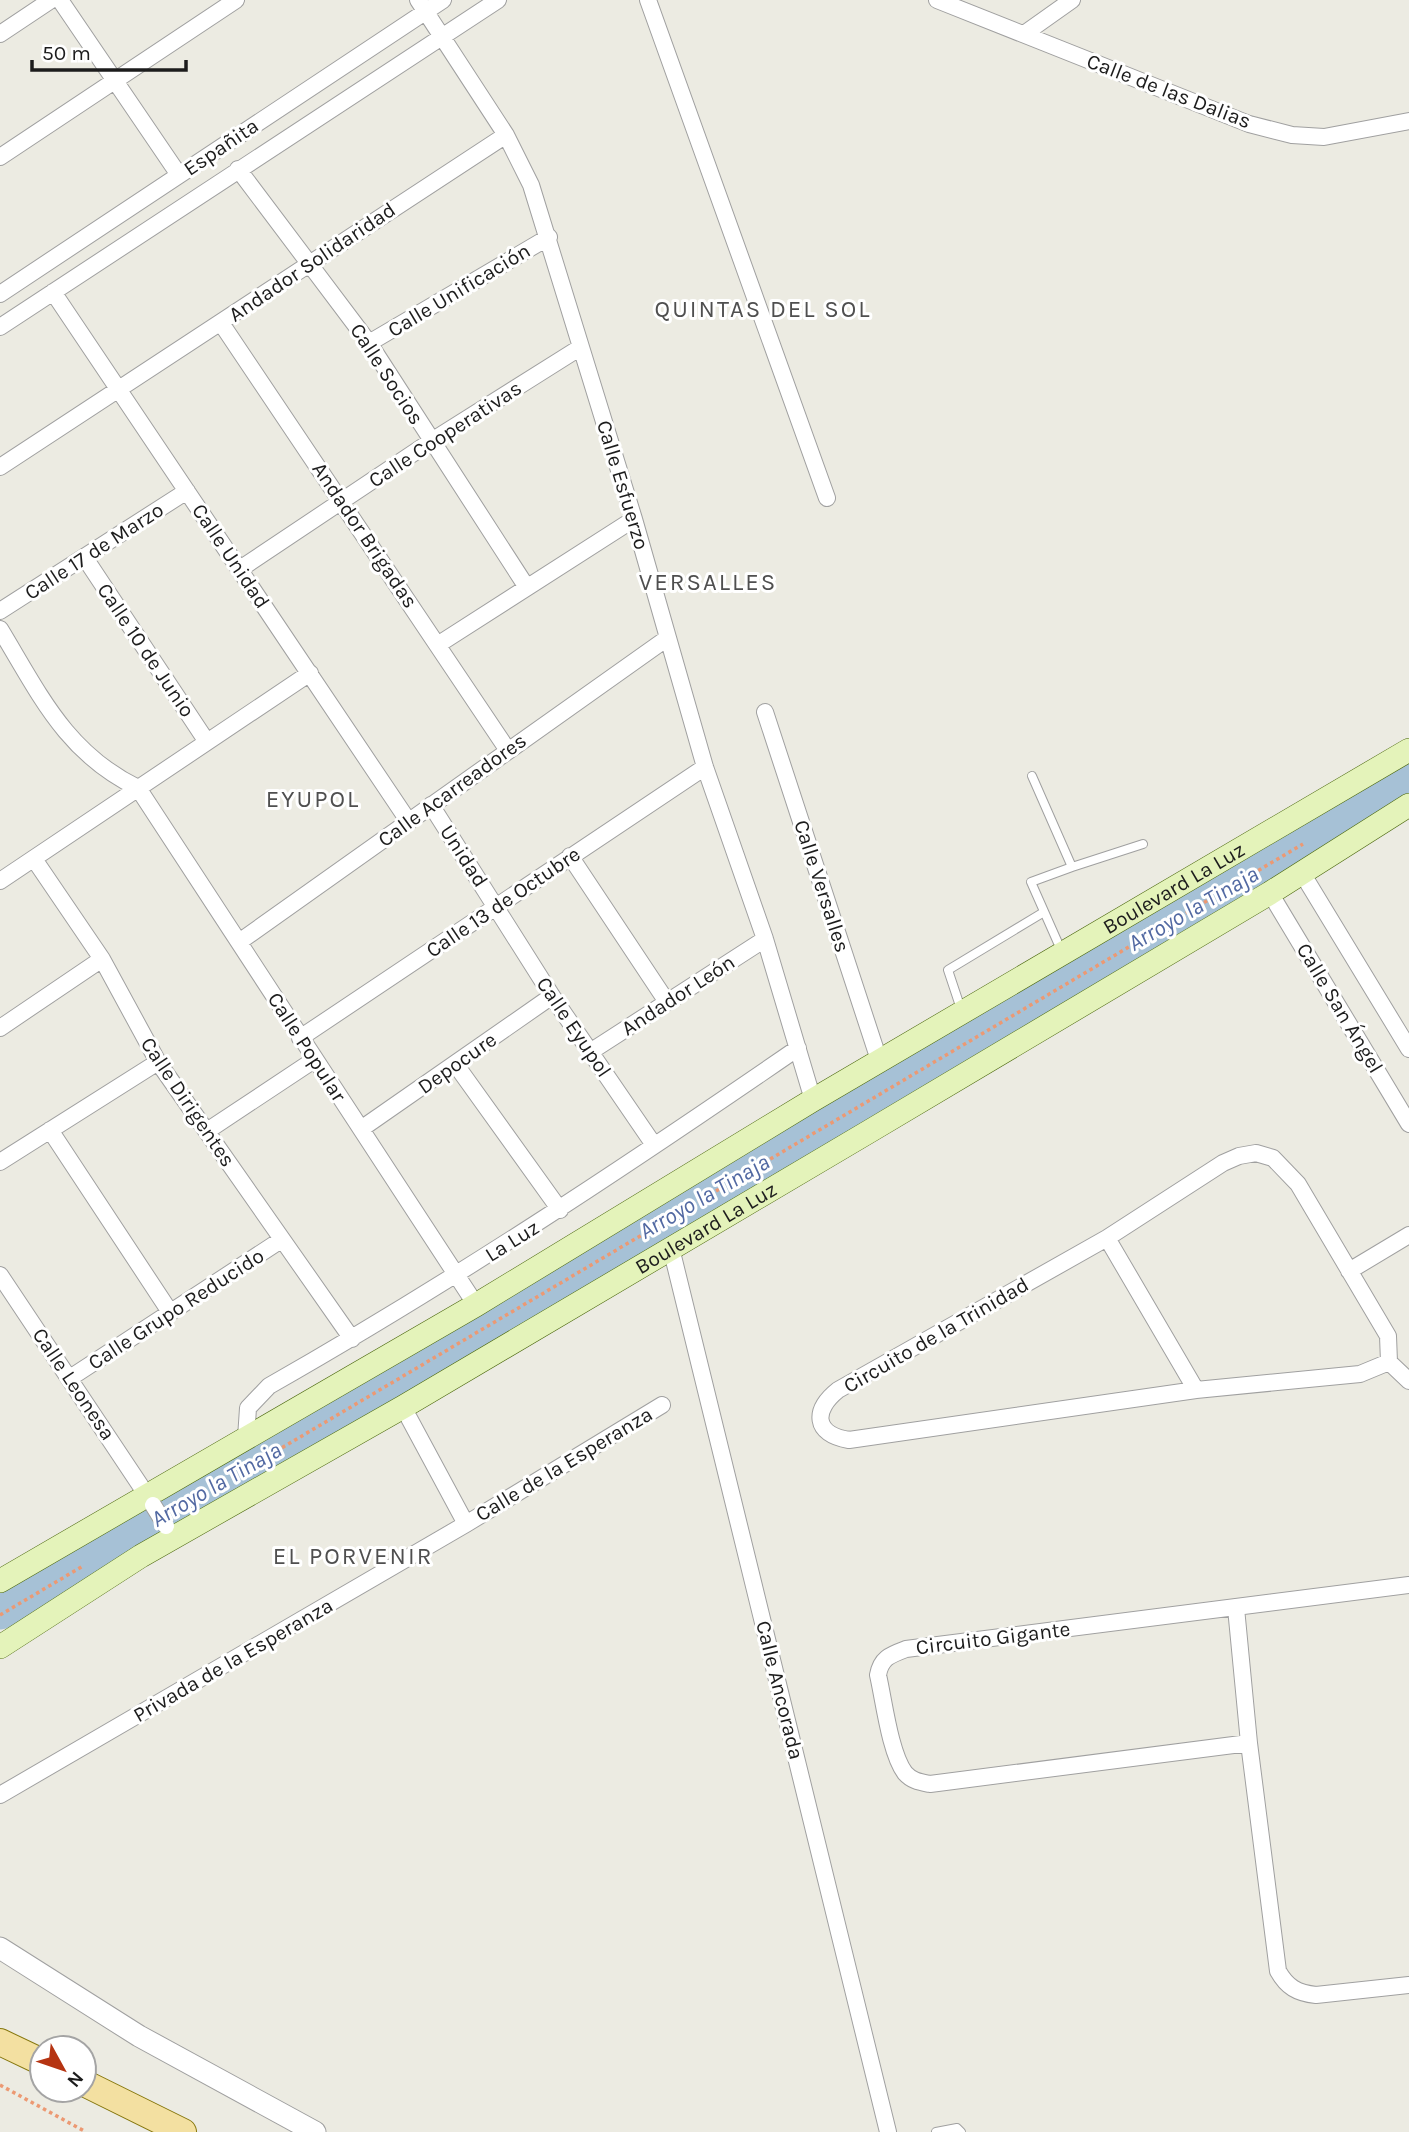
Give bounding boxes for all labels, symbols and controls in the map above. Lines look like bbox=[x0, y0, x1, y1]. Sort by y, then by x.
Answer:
scale bar bbox=[32, 28, 186, 72]
text: 50 m bbox=[42, 41, 91, 65]
street label: Calle de las Dalias bbox=[1084, 49, 1254, 133]
street label: Españita bbox=[179, 113, 263, 181]
street label: Andador Solidaridad bbox=[224, 197, 400, 327]
street label: Calle Unificación bbox=[384, 238, 534, 342]
district label: QUINTAS DEL SOL bbox=[655, 295, 871, 323]
street label: Calle Socios bbox=[345, 319, 429, 429]
street label: Calle Cooperativas bbox=[364, 376, 526, 492]
street label: Calle Esfuerzo bbox=[592, 417, 654, 553]
street label: Andador Brigadas bbox=[307, 458, 423, 612]
street label: Calle 17 de Marzo bbox=[20, 497, 168, 605]
street label: Calle Unidad bbox=[187, 499, 275, 613]
district label: VERSALLES bbox=[639, 568, 777, 596]
street label: Calle 10 de Junio bbox=[92, 579, 200, 721]
street label: Calle Acarreadores bbox=[373, 728, 531, 852]
district label: EYUPOL bbox=[266, 785, 360, 813]
street label: Calle Versalles bbox=[789, 817, 855, 955]
street label: Unidad bbox=[435, 820, 493, 892]
street label: Boulevard La Luz bbox=[1099, 837, 1249, 939]
street label: Calle 13 de Octubre bbox=[422, 842, 584, 962]
water label: Arroyo la Tinaja bbox=[1123, 860, 1263, 957]
street label: Calle San Ángel bbox=[1292, 939, 1388, 1077]
street label: Andador León bbox=[617, 950, 739, 1040]
street label: Calle Eyupol bbox=[532, 972, 616, 1082]
street label: Calle Popular bbox=[263, 988, 351, 1106]
street label: Depocure bbox=[413, 1027, 501, 1099]
street label: Calle Dirigentes bbox=[136, 1033, 240, 1171]
water label: Arroyo la Tinaja bbox=[634, 1148, 774, 1245]
street label: Boulevard La Luz bbox=[631, 1177, 781, 1279]
street label: La Luz bbox=[481, 1215, 543, 1267]
street label: Calle Grupo Reducido bbox=[84, 1243, 268, 1375]
street label: Circuito de la Trinidad bbox=[839, 1272, 1033, 1398]
street label: Calle Leonesa bbox=[28, 1323, 120, 1445]
street label: Calle de la Esperanza bbox=[471, 1402, 657, 1526]
water label: Arroyo la Tinaja bbox=[146, 1436, 286, 1533]
district label: EL PORVENIR bbox=[273, 1542, 433, 1570]
street label: Privada de la Esperanza bbox=[129, 1593, 337, 1727]
street label: Circuito Gigante bbox=[914, 1617, 1072, 1659]
street label: Calle Ancorada bbox=[751, 1618, 809, 1762]
north arrow bbox=[28, 2034, 98, 2104]
text: N bbox=[62, 2067, 88, 2092]

